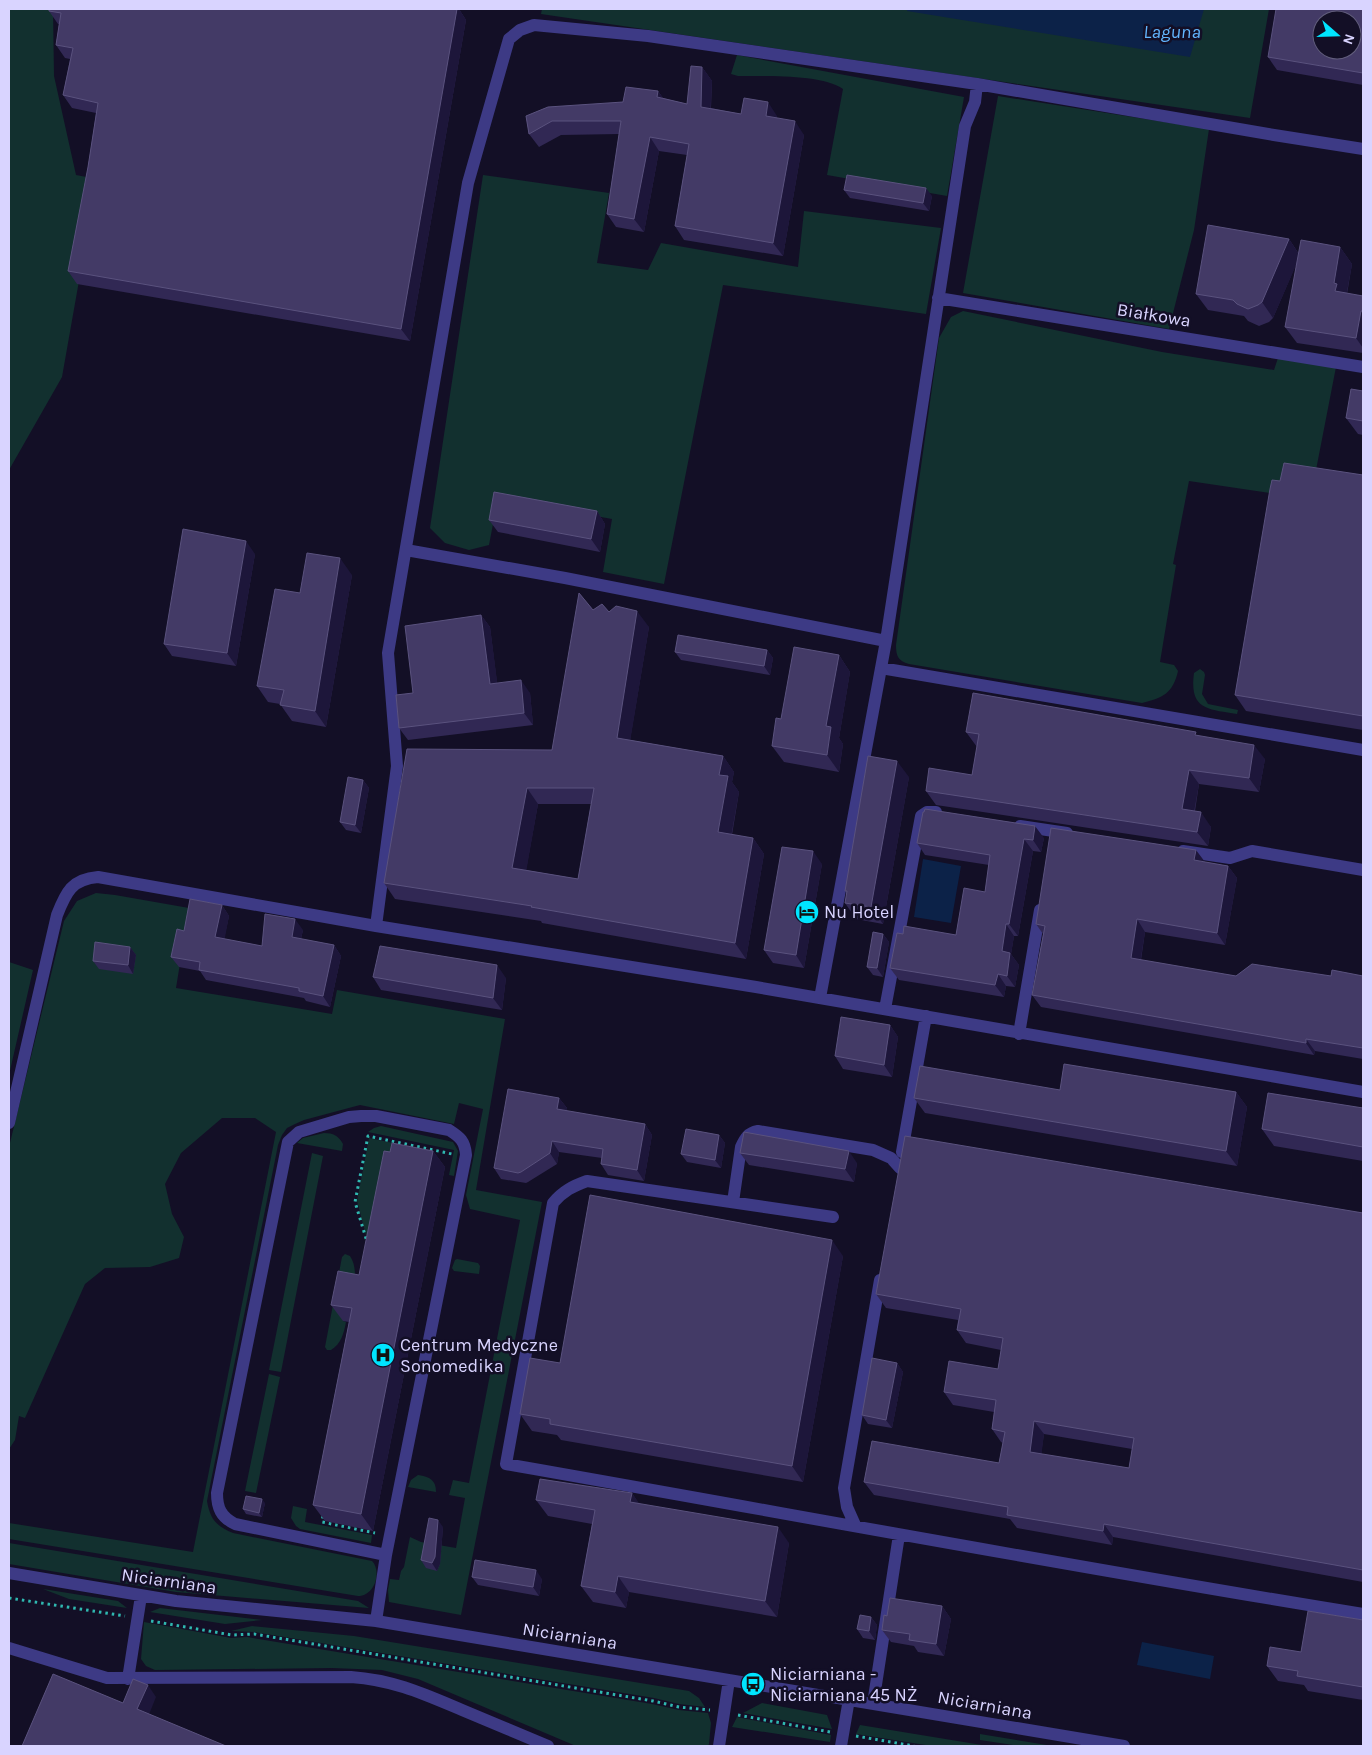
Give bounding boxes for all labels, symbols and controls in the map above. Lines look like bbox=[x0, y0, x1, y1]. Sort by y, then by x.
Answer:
north arrow bbox=[1312, 10, 1362, 60]
water label: Laguna bbox=[1143, 21, 1201, 43]
text: N bbox=[1339, 32, 1358, 47]
street label: Białkowa bbox=[1116, 298, 1192, 332]
hotel icon: Nu Hotel bbox=[794, 899, 820, 925]
place label: Nu Hotel bbox=[824, 901, 894, 923]
place label: Centrum Medyczne Sonomedika bbox=[400, 1334, 558, 1377]
hospital icon: Centrum Medyczne Sonomedika bbox=[370, 1342, 396, 1368]
street label: Niciarniana bbox=[120, 1563, 218, 1599]
street label: Niciarniana bbox=[521, 1618, 619, 1654]
place label: Niciarniana - Niciarniana 45 NŻ bbox=[770, 1663, 917, 1706]
bus stop icon: Niciarniana - Niciarniana 45 NŻ bbox=[740, 1671, 766, 1697]
street label: Niciarniana bbox=[936, 1686, 1034, 1724]

